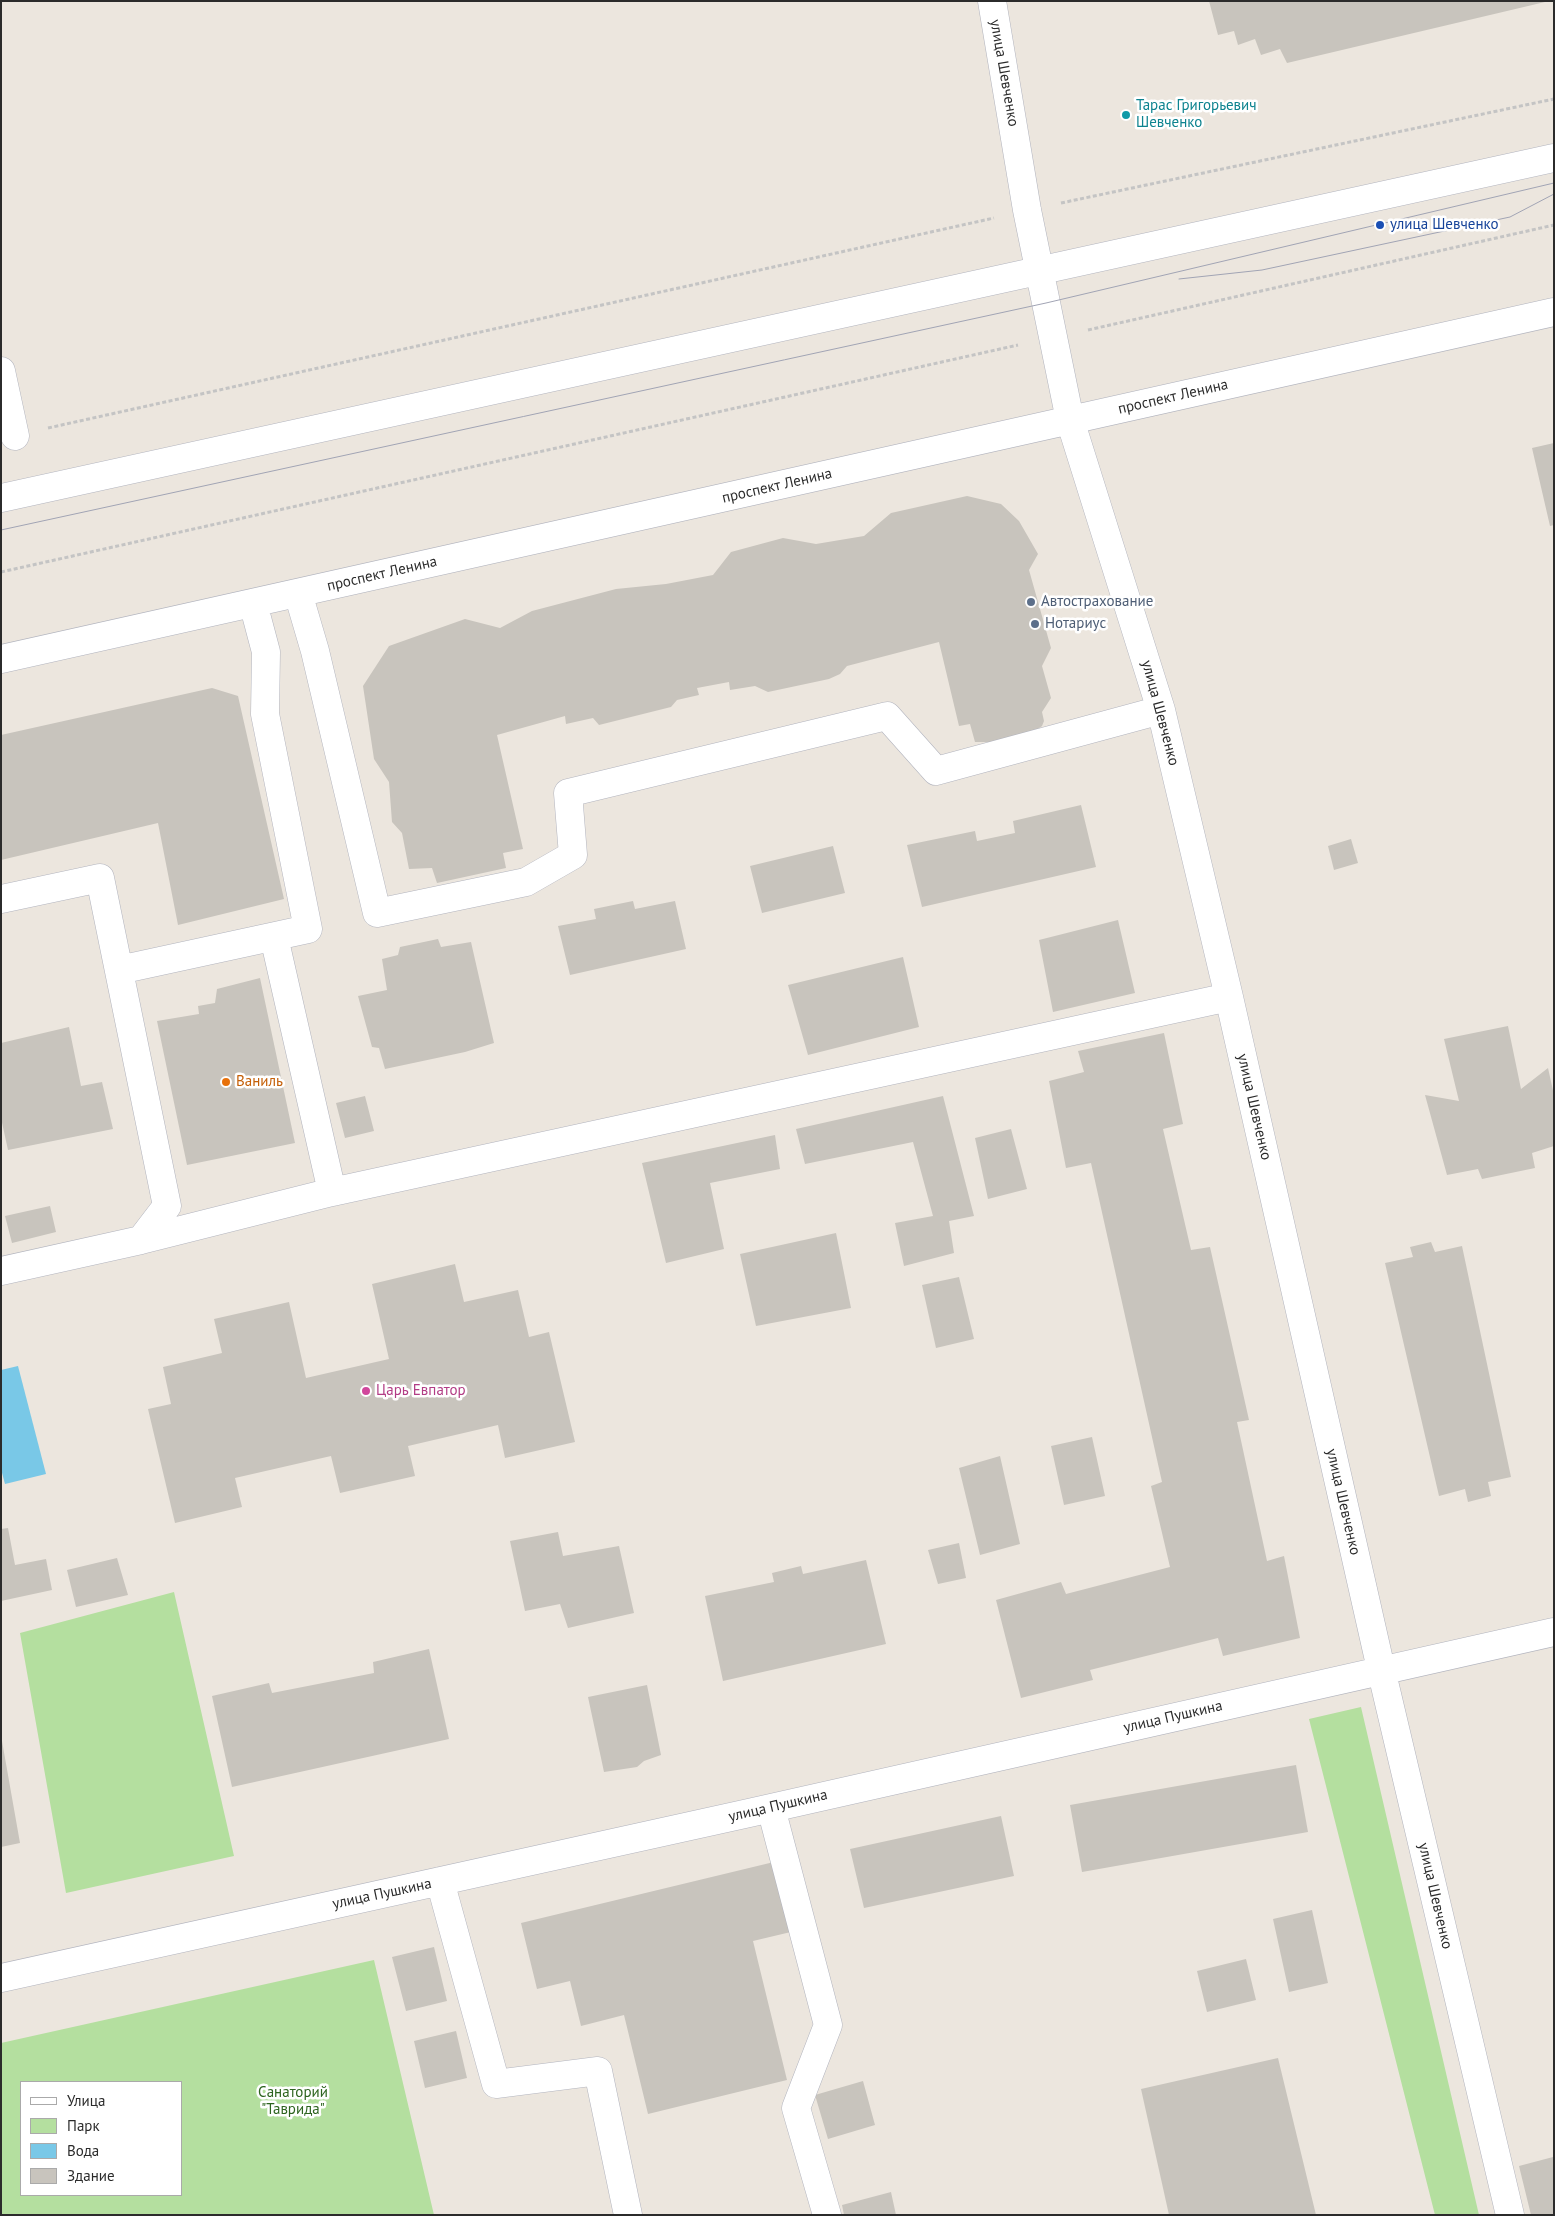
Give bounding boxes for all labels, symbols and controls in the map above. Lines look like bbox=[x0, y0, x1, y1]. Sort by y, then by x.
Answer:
street label: улица Шевченко bbox=[986, 18, 1022, 128]
place label: Тарас Григорьевич Шевченко bbox=[1136, 97, 1257, 132]
marker: Тарас Григорьевич Шевченко bbox=[1120, 109, 1132, 121]
place label: улица Шевченко bbox=[1390, 216, 1499, 234]
marker: улица Шевченко bbox=[1374, 219, 1386, 231]
street label: проспект Ленина bbox=[1116, 376, 1230, 418]
street label: проспект Ленина bbox=[720, 465, 834, 507]
street label: проспект Ленина bbox=[325, 553, 439, 595]
place label: Автострахование bbox=[1041, 593, 1153, 611]
marker: Автострахование bbox=[1025, 596, 1037, 608]
place label: Нотариус bbox=[1045, 615, 1106, 633]
marker: Нотариус bbox=[1029, 618, 1041, 630]
street label: улица Шевченко bbox=[1137, 658, 1183, 768]
street label: улица Шевченко bbox=[1233, 1052, 1275, 1162]
place label: Ваниль bbox=[236, 1073, 283, 1091]
marker: Ваниль bbox=[220, 1076, 232, 1088]
place label: Царь Евпатор bbox=[376, 1382, 466, 1400]
marker: Царь Евпатор bbox=[360, 1385, 372, 1397]
street label: улица Шевченко bbox=[1322, 1447, 1364, 1557]
street label: улица Пушкина bbox=[1122, 1697, 1224, 1737]
street label: улица Пушкина bbox=[727, 1786, 829, 1826]
street label: улица Шевченко bbox=[1414, 1841, 1456, 1951]
street label: улица Пушкина bbox=[331, 1875, 433, 1913]
legend bbox=[20, 2081, 182, 2196]
park label: Санаторий "Таврида" bbox=[258, 2084, 328, 2119]
text: Улица bbox=[67, 2091, 105, 2110]
text: Парк bbox=[67, 2116, 100, 2135]
text: Вода bbox=[67, 2141, 99, 2160]
text: Здание bbox=[67, 2166, 115, 2185]

